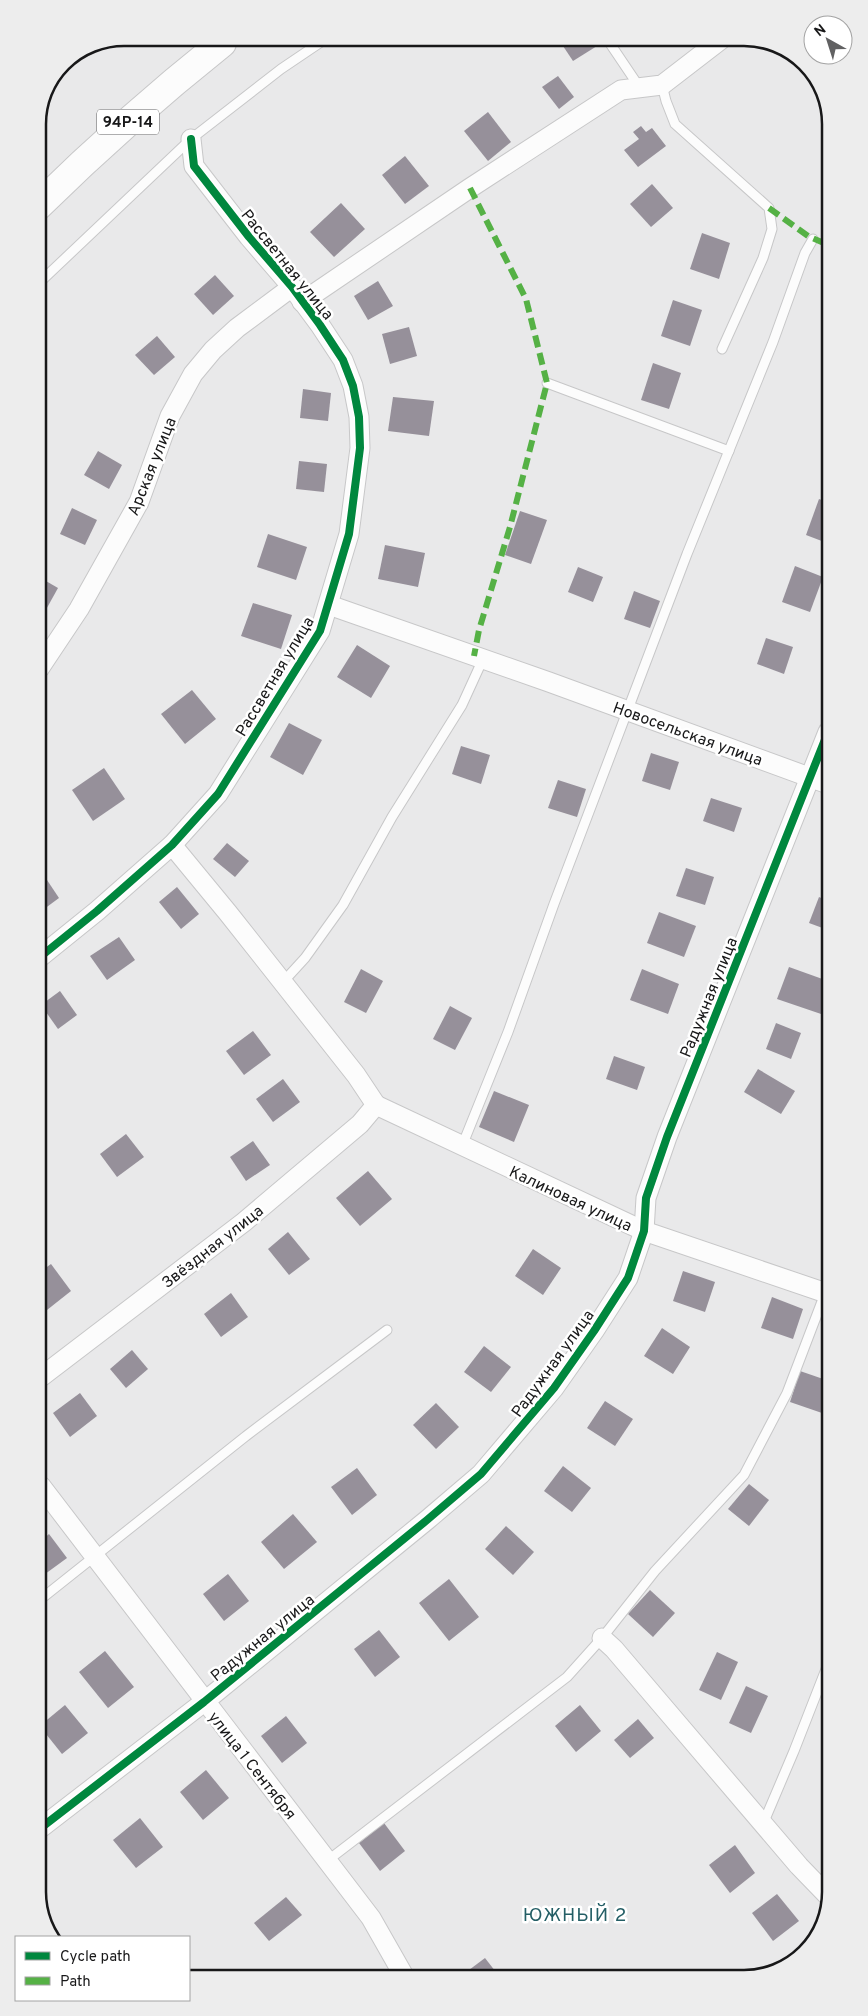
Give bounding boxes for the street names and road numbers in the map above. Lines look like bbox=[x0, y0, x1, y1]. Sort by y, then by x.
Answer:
road number: 94Р-14 bbox=[97, 110, 159, 134]
street label: Рассветная улица bbox=[236, 206, 337, 324]
street label: Арская улица bbox=[124, 415, 182, 519]
street label: Рассветная улица bbox=[232, 613, 319, 741]
street label: Новосельская улица bbox=[610, 699, 765, 771]
street label: Радужная улица bbox=[677, 935, 743, 1061]
street label: Калиновая улица bbox=[506, 1163, 635, 1237]
street label: Звёздная улица bbox=[158, 1202, 268, 1294]
street label: Радужная улица bbox=[508, 1307, 599, 1422]
street label: Радужная улица bbox=[207, 1591, 319, 1687]
street label: улица 1 Сентября bbox=[203, 1708, 300, 1824]

